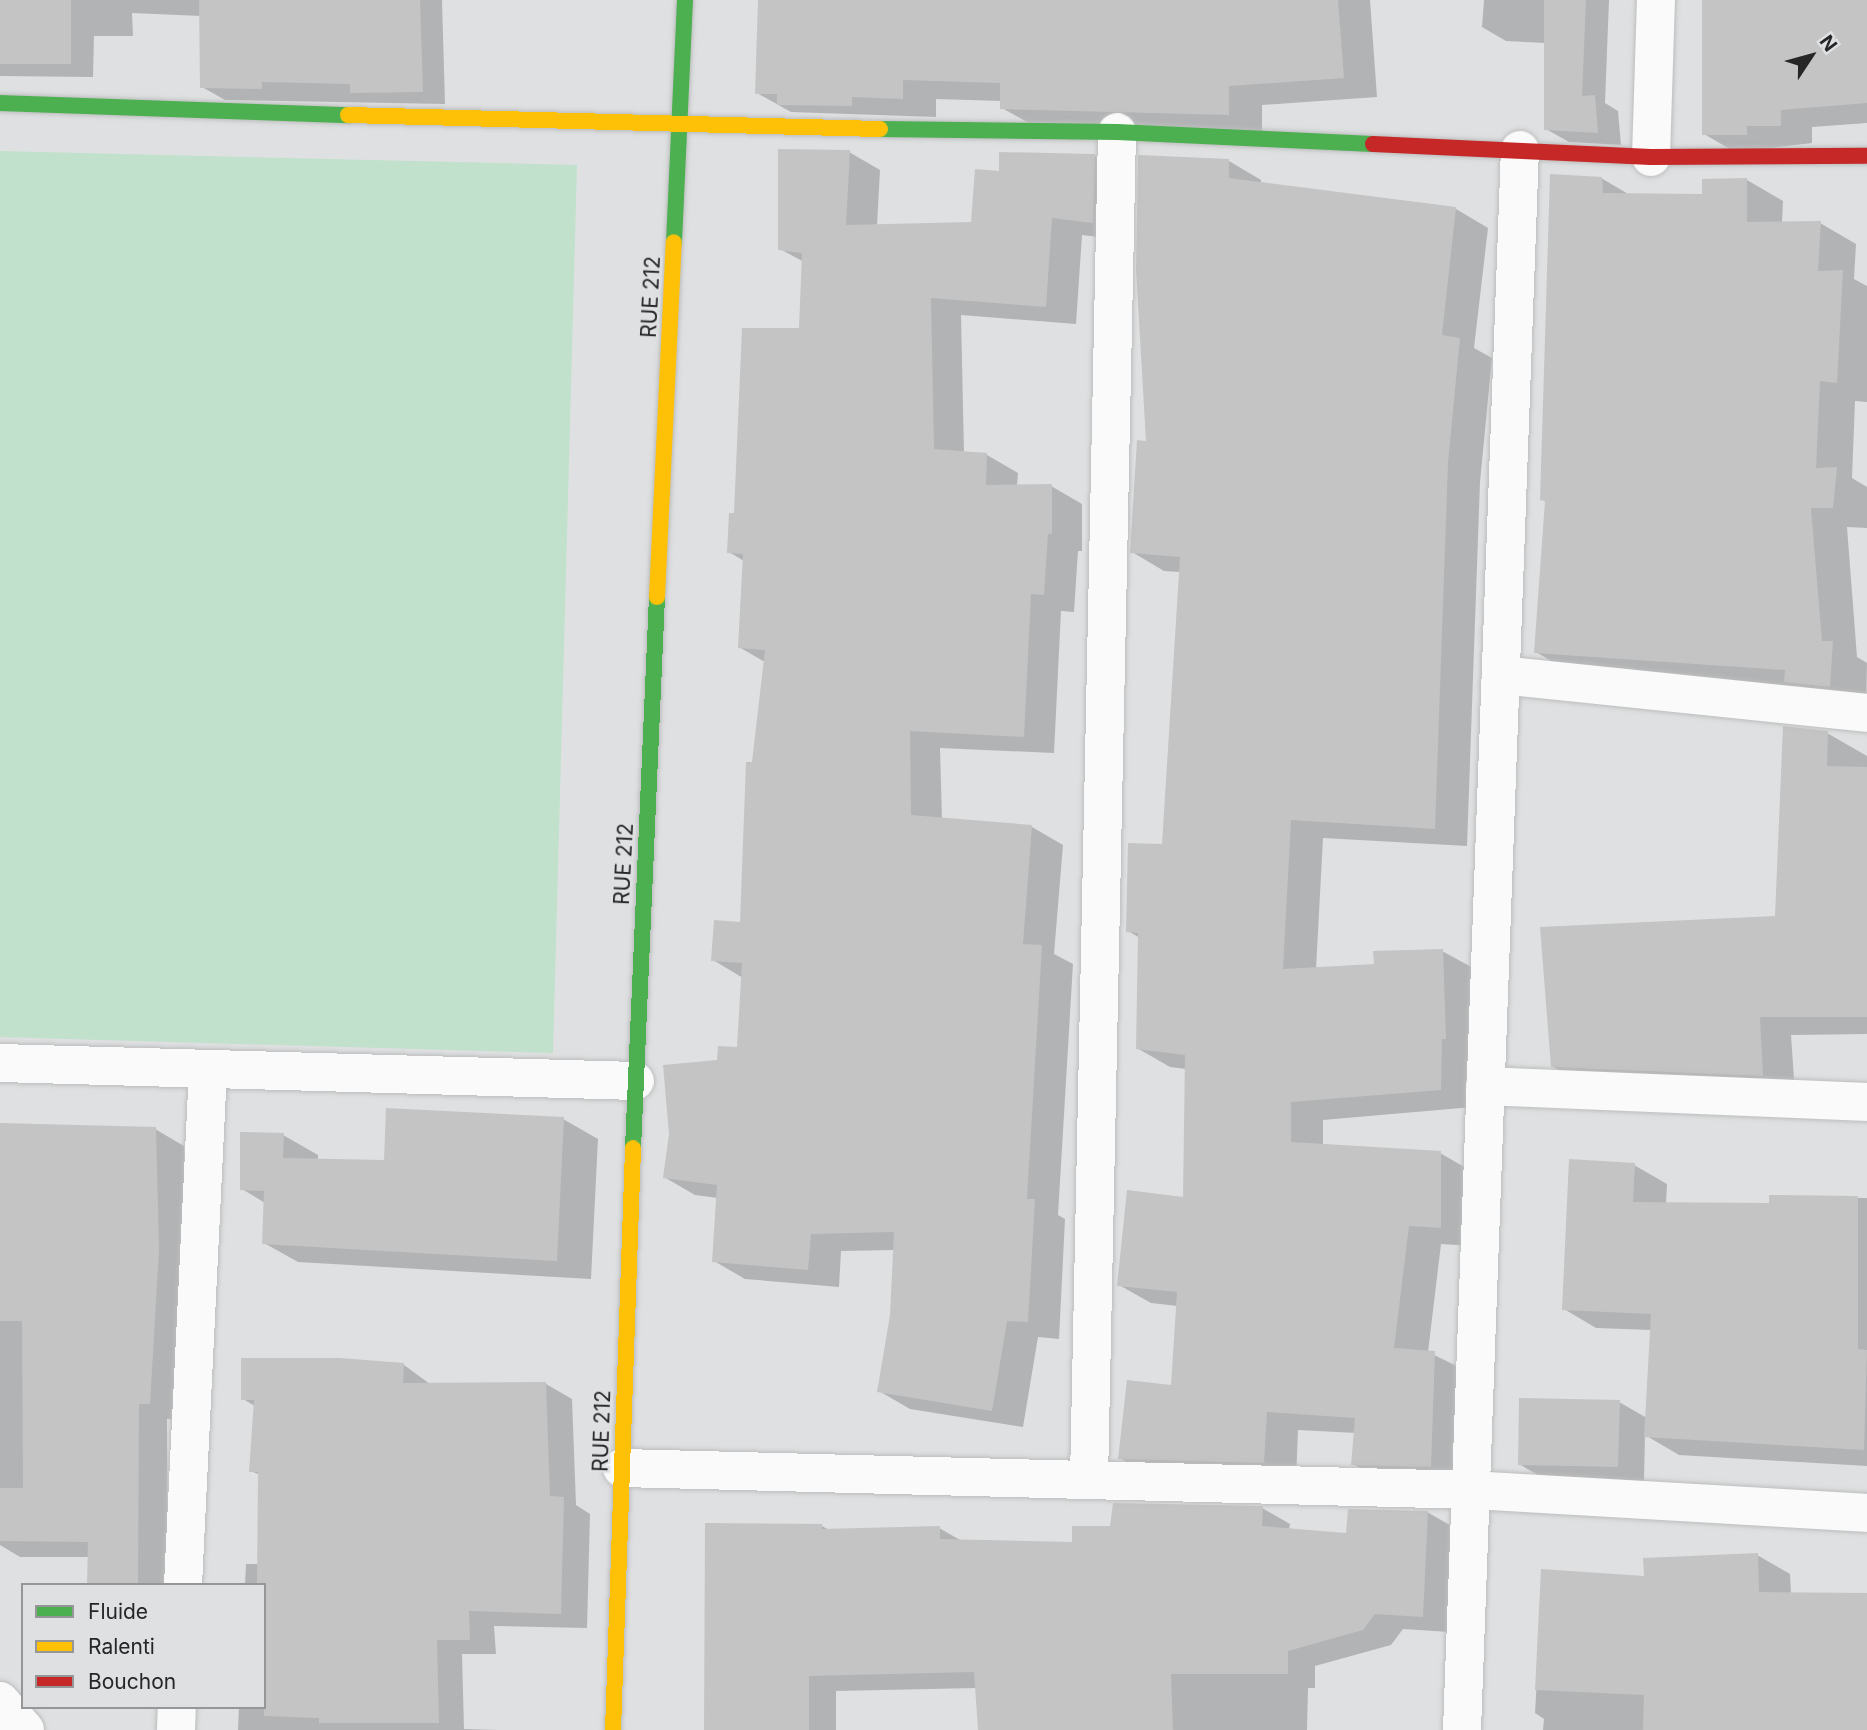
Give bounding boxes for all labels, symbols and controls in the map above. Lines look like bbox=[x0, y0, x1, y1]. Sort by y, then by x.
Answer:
north arrow bbox=[1776, 21, 1846, 91]
text: N bbox=[1815, 31, 1842, 56]
street label: RUE 212 bbox=[636, 255, 666, 339]
street label: RUE 212 bbox=[609, 822, 639, 906]
street label: RUE 212 bbox=[588, 1390, 616, 1472]
legend bbox=[21, 1583, 266, 1709]
text: Fluide bbox=[88, 1599, 148, 1624]
text: Ralenti bbox=[88, 1634, 155, 1659]
text: Bouchon bbox=[88, 1669, 176, 1694]

